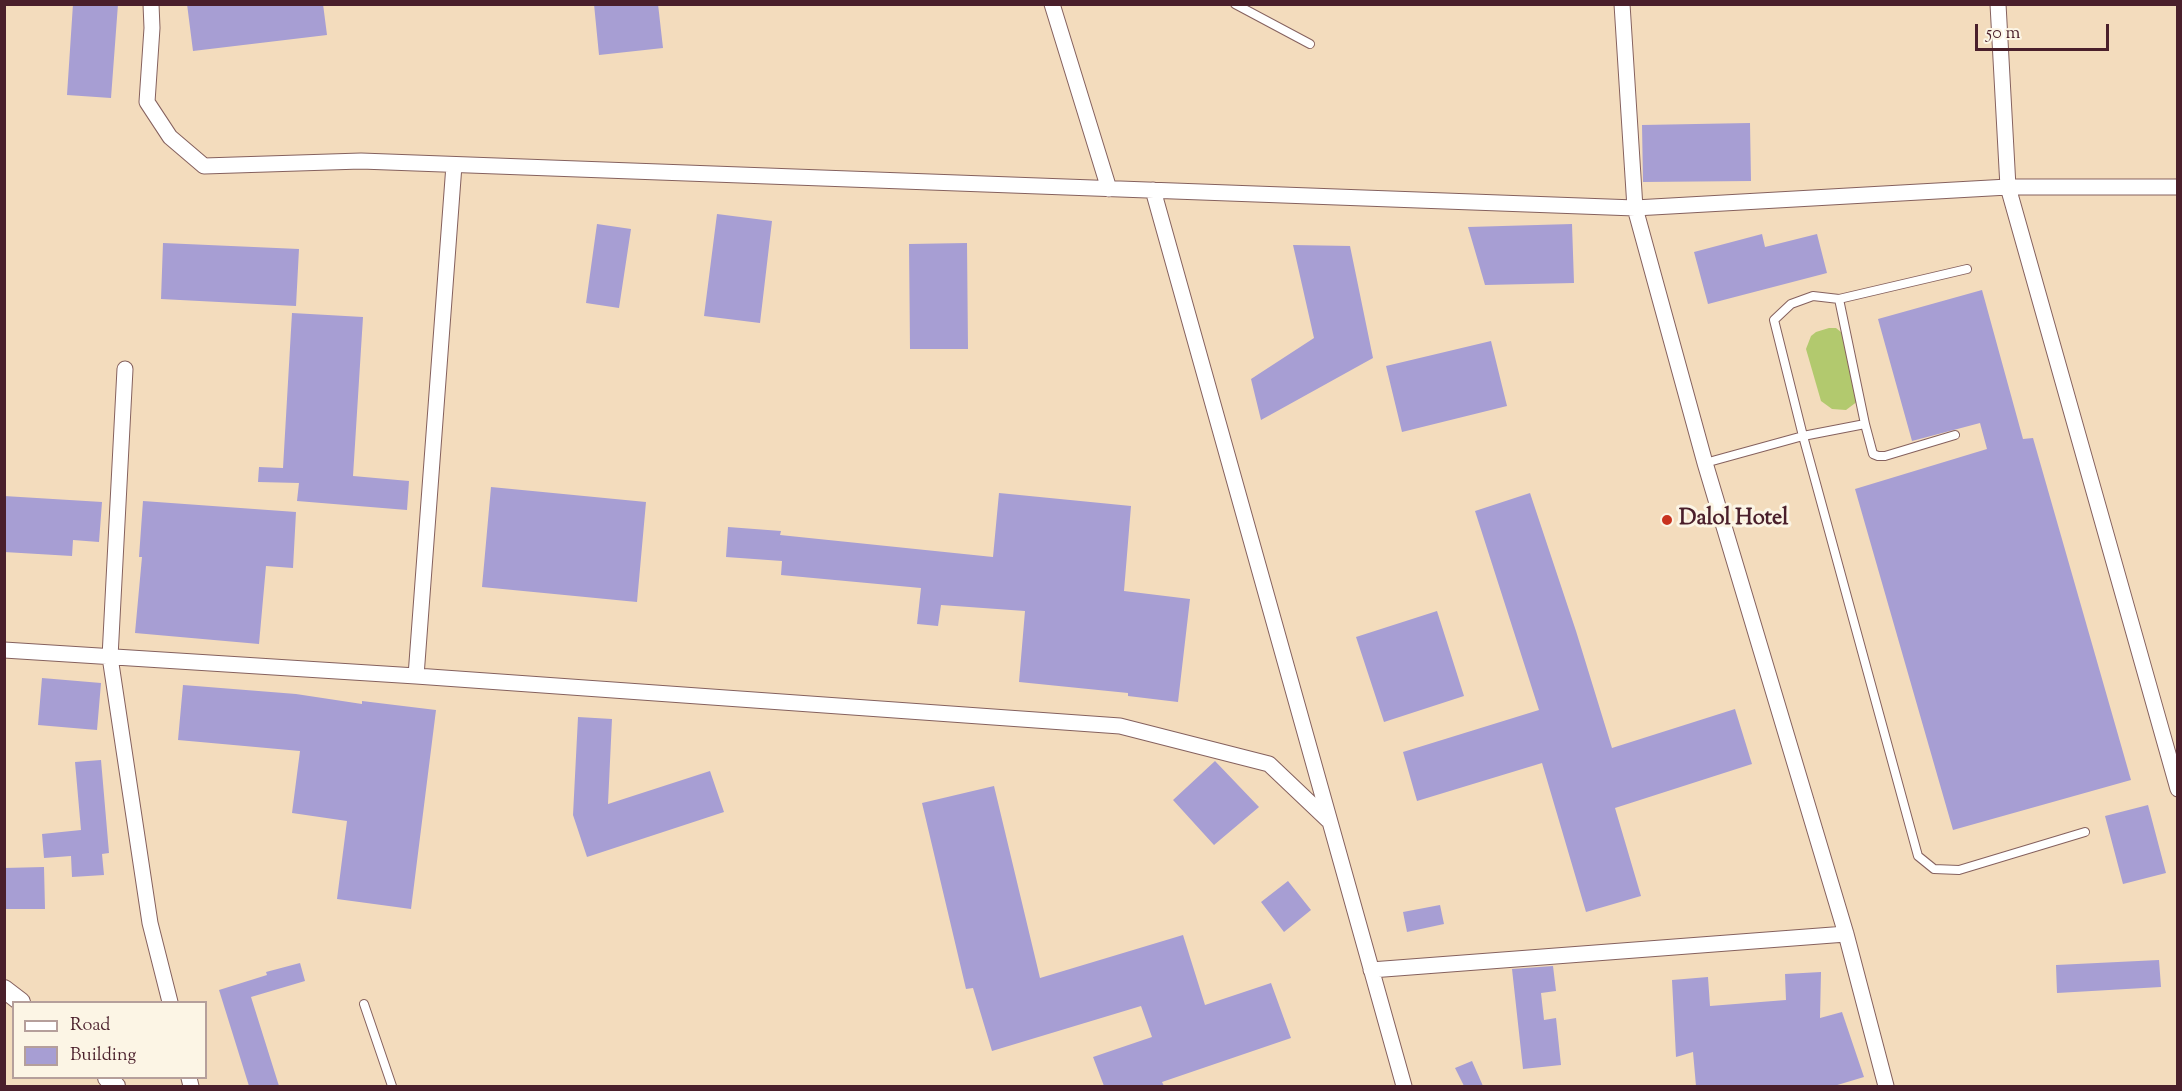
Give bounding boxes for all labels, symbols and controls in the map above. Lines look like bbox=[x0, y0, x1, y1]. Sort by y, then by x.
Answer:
scale bar bbox=[1978, 12, 2112, 50]
text: 50 m bbox=[1986, 21, 2020, 47]
place label: Dalol Hotel bbox=[1679, 507, 1788, 533]
marker: Dalol Hotel bbox=[1660, 513, 1674, 527]
legend bbox=[12, 1001, 207, 1079]
text: Road bbox=[70, 1013, 110, 1039]
text: Building bbox=[70, 1043, 136, 1069]

